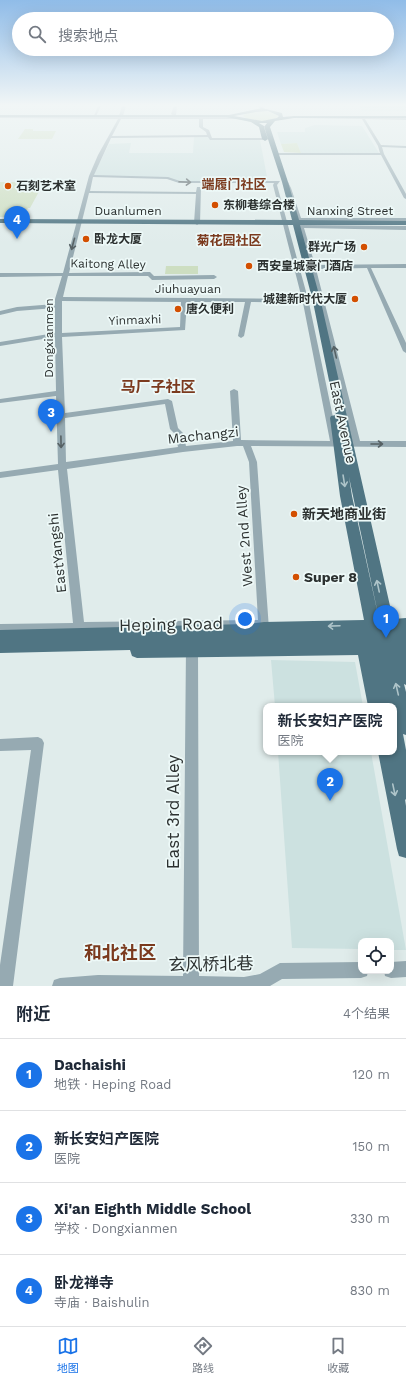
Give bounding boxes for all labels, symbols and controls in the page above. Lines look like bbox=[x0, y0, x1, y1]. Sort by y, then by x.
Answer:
search box bbox=[12, 12, 394, 56]
icon: search bbox=[26, 23, 48, 45]
text: 搜索地点 bbox=[58, 27, 118, 45]
district label: 端履门社区 bbox=[201, 177, 267, 192]
one-way arrow bbox=[178, 178, 191, 185]
place label: 石刻艺术室 bbox=[16, 179, 76, 193]
marker: 石刻艺术室 bbox=[3, 181, 13, 191]
place label: 东柳巷综合楼 bbox=[223, 198, 295, 212]
marker: 东柳巷综合楼 bbox=[210, 200, 220, 210]
street label: Duanlumen bbox=[94, 204, 162, 218]
street label: Nanxing Street bbox=[307, 204, 393, 218]
pin: 4 bbox=[4, 206, 30, 239]
place label: 卧龙大厦 bbox=[94, 232, 142, 246]
district label: 菊花园社区 bbox=[196, 233, 262, 248]
marker: 卧龙大厦 bbox=[81, 234, 91, 244]
one-way arrow bbox=[69, 237, 76, 250]
place label: 群光广场 bbox=[308, 240, 356, 254]
marker: 群光广场 bbox=[359, 242, 369, 252]
street label: Kaitong Alley bbox=[70, 256, 147, 272]
place label: 西安皇城豪门酒店 bbox=[257, 259, 353, 273]
marker: 西安皇城豪门酒店 bbox=[244, 261, 254, 271]
street label: Jiuhuayuan bbox=[155, 282, 221, 296]
place label: 城建新时代大厦 bbox=[263, 292, 347, 306]
marker: 城建新时代大厦 bbox=[350, 294, 360, 304]
street label: Dongxianmen bbox=[42, 298, 56, 378]
place label: 唐久便利 bbox=[186, 302, 234, 316]
marker: 唐久便利 bbox=[173, 304, 183, 314]
street label: Yinmaxhi bbox=[108, 312, 162, 328]
one-way arrow bbox=[330, 345, 338, 358]
district label: 马厂子社区 bbox=[120, 378, 196, 396]
street label: East Avenue bbox=[326, 379, 360, 465]
pin: 3 bbox=[38, 399, 64, 432]
street label: Machangzi bbox=[167, 423, 239, 447]
one-way arrow bbox=[57, 435, 65, 448]
one-way arrow bbox=[370, 440, 383, 448]
one-way arrow bbox=[340, 474, 348, 487]
street label: West 2nd Alley bbox=[232, 484, 256, 587]
place label: 新天地商业街 bbox=[302, 506, 386, 522]
marker: 新天地商业街 bbox=[289, 509, 299, 519]
street label: EastYangshi bbox=[45, 512, 69, 594]
place label: Super 8 bbox=[304, 569, 357, 585]
marker: Super 8 bbox=[291, 572, 301, 582]
one-way arrow bbox=[374, 580, 382, 593]
pin: 1 bbox=[373, 605, 399, 638]
your location bbox=[235, 609, 255, 629]
street label: Heping Road bbox=[119, 613, 223, 635]
one-way arrow bbox=[328, 623, 341, 630]
one-way arrow bbox=[393, 683, 401, 696]
popup bbox=[263, 703, 397, 755]
text: 新长安妇产医院 bbox=[277, 712, 383, 730]
text: 医院 bbox=[277, 733, 304, 748]
street label: East 3rd Alley bbox=[163, 755, 183, 869]
pin: 2 bbox=[317, 768, 343, 801]
one-way arrow bbox=[390, 783, 398, 796]
map controls bbox=[358, 938, 394, 974]
button: locate bbox=[358, 938, 394, 974]
district label: 和北社区 bbox=[84, 942, 156, 963]
street label: 玄风桥北巷 bbox=[168, 953, 254, 975]
text: 附近 bbox=[16, 1004, 50, 1024]
text: 4个结果 bbox=[343, 1006, 390, 1021]
text: Dachaishi bbox=[54, 1056, 126, 1074]
text: 1 bbox=[26, 1067, 32, 1082]
text: 120 m bbox=[352, 1067, 390, 1082]
text: 地铁 · Heping Road bbox=[54, 1077, 171, 1092]
text: 新长安妇产医院 bbox=[54, 1130, 159, 1148]
text: 2 bbox=[25, 1139, 33, 1154]
text: 150 m bbox=[352, 1139, 390, 1154]
text: 医院 bbox=[54, 1151, 80, 1166]
text: Xi'an Eighth Middle School bbox=[54, 1200, 251, 1218]
text: 3 bbox=[25, 1211, 33, 1226]
text: 330 m bbox=[350, 1211, 390, 1226]
text: 学校 · Dongxianmen bbox=[54, 1221, 178, 1236]
text: 卧龙禅寺 bbox=[54, 1274, 114, 1292]
text: 4 bbox=[25, 1283, 33, 1298]
text: 830 m bbox=[350, 1283, 390, 1298]
text: 寺庙 · Baishulin bbox=[54, 1295, 150, 1310]
tab: 地图 bbox=[57, 1335, 79, 1375]
tab: 路线 bbox=[192, 1335, 214, 1375]
tab: 收藏 bbox=[327, 1335, 349, 1375]

